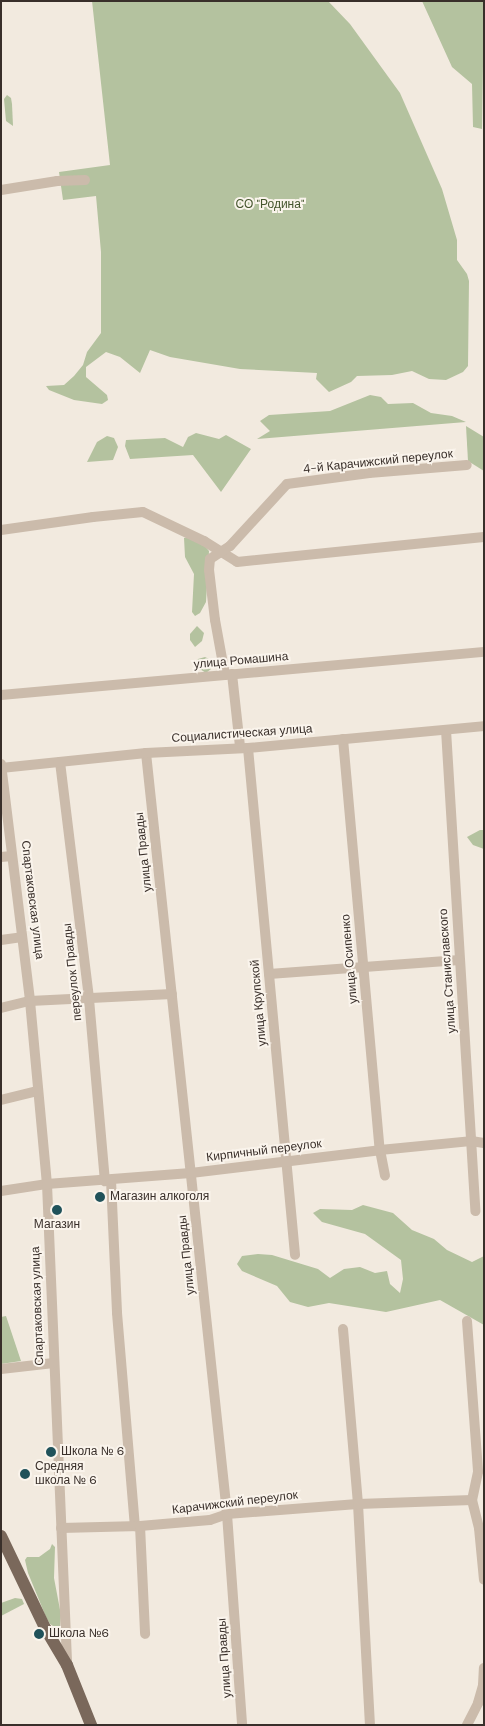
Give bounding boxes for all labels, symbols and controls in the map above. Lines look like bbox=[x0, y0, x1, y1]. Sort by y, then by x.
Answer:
park label: СО "Родина" bbox=[236, 198, 304, 212]
street label: 4-й Карачижский переулок bbox=[302, 447, 454, 477]
street label: улица Ромашина bbox=[193, 650, 289, 672]
street label: Социалистическая улица bbox=[171, 722, 313, 746]
street label: улица Правды bbox=[133, 811, 155, 893]
street label: Спартаковская улица bbox=[18, 840, 46, 960]
street label: улица Станиславского bbox=[436, 908, 460, 1034]
street label: улица Осипенко bbox=[339, 914, 361, 1004]
street label: переулок Правды bbox=[61, 922, 85, 1022]
street label: улица Крупской bbox=[248, 959, 270, 1047]
street label: Кирпичный переулок bbox=[205, 1137, 323, 1165]
place label: Магазин алкоголя bbox=[110, 1190, 209, 1204]
marker: Магазин алкоголя bbox=[94, 1191, 106, 1203]
marker: Магазин bbox=[51, 1204, 63, 1216]
street label: улица Правды bbox=[176, 1214, 198, 1296]
place label: Магазин bbox=[34, 1218, 80, 1232]
street label: Спартаковская улица bbox=[29, 1246, 47, 1366]
place label: Школа № 6 bbox=[61, 1445, 124, 1459]
marker: Школа № 6 bbox=[45, 1446, 57, 1458]
place label: Средняя школа № 6 bbox=[35, 1460, 97, 1488]
marker: Средняя школа № 6 bbox=[19, 1468, 31, 1480]
street label: Карачижский переулок bbox=[171, 1488, 299, 1518]
street label: улица Правды bbox=[215, 1618, 235, 1698]
place label: Школа №6 bbox=[49, 1627, 109, 1641]
marker: Школа №6 bbox=[33, 1628, 45, 1640]

